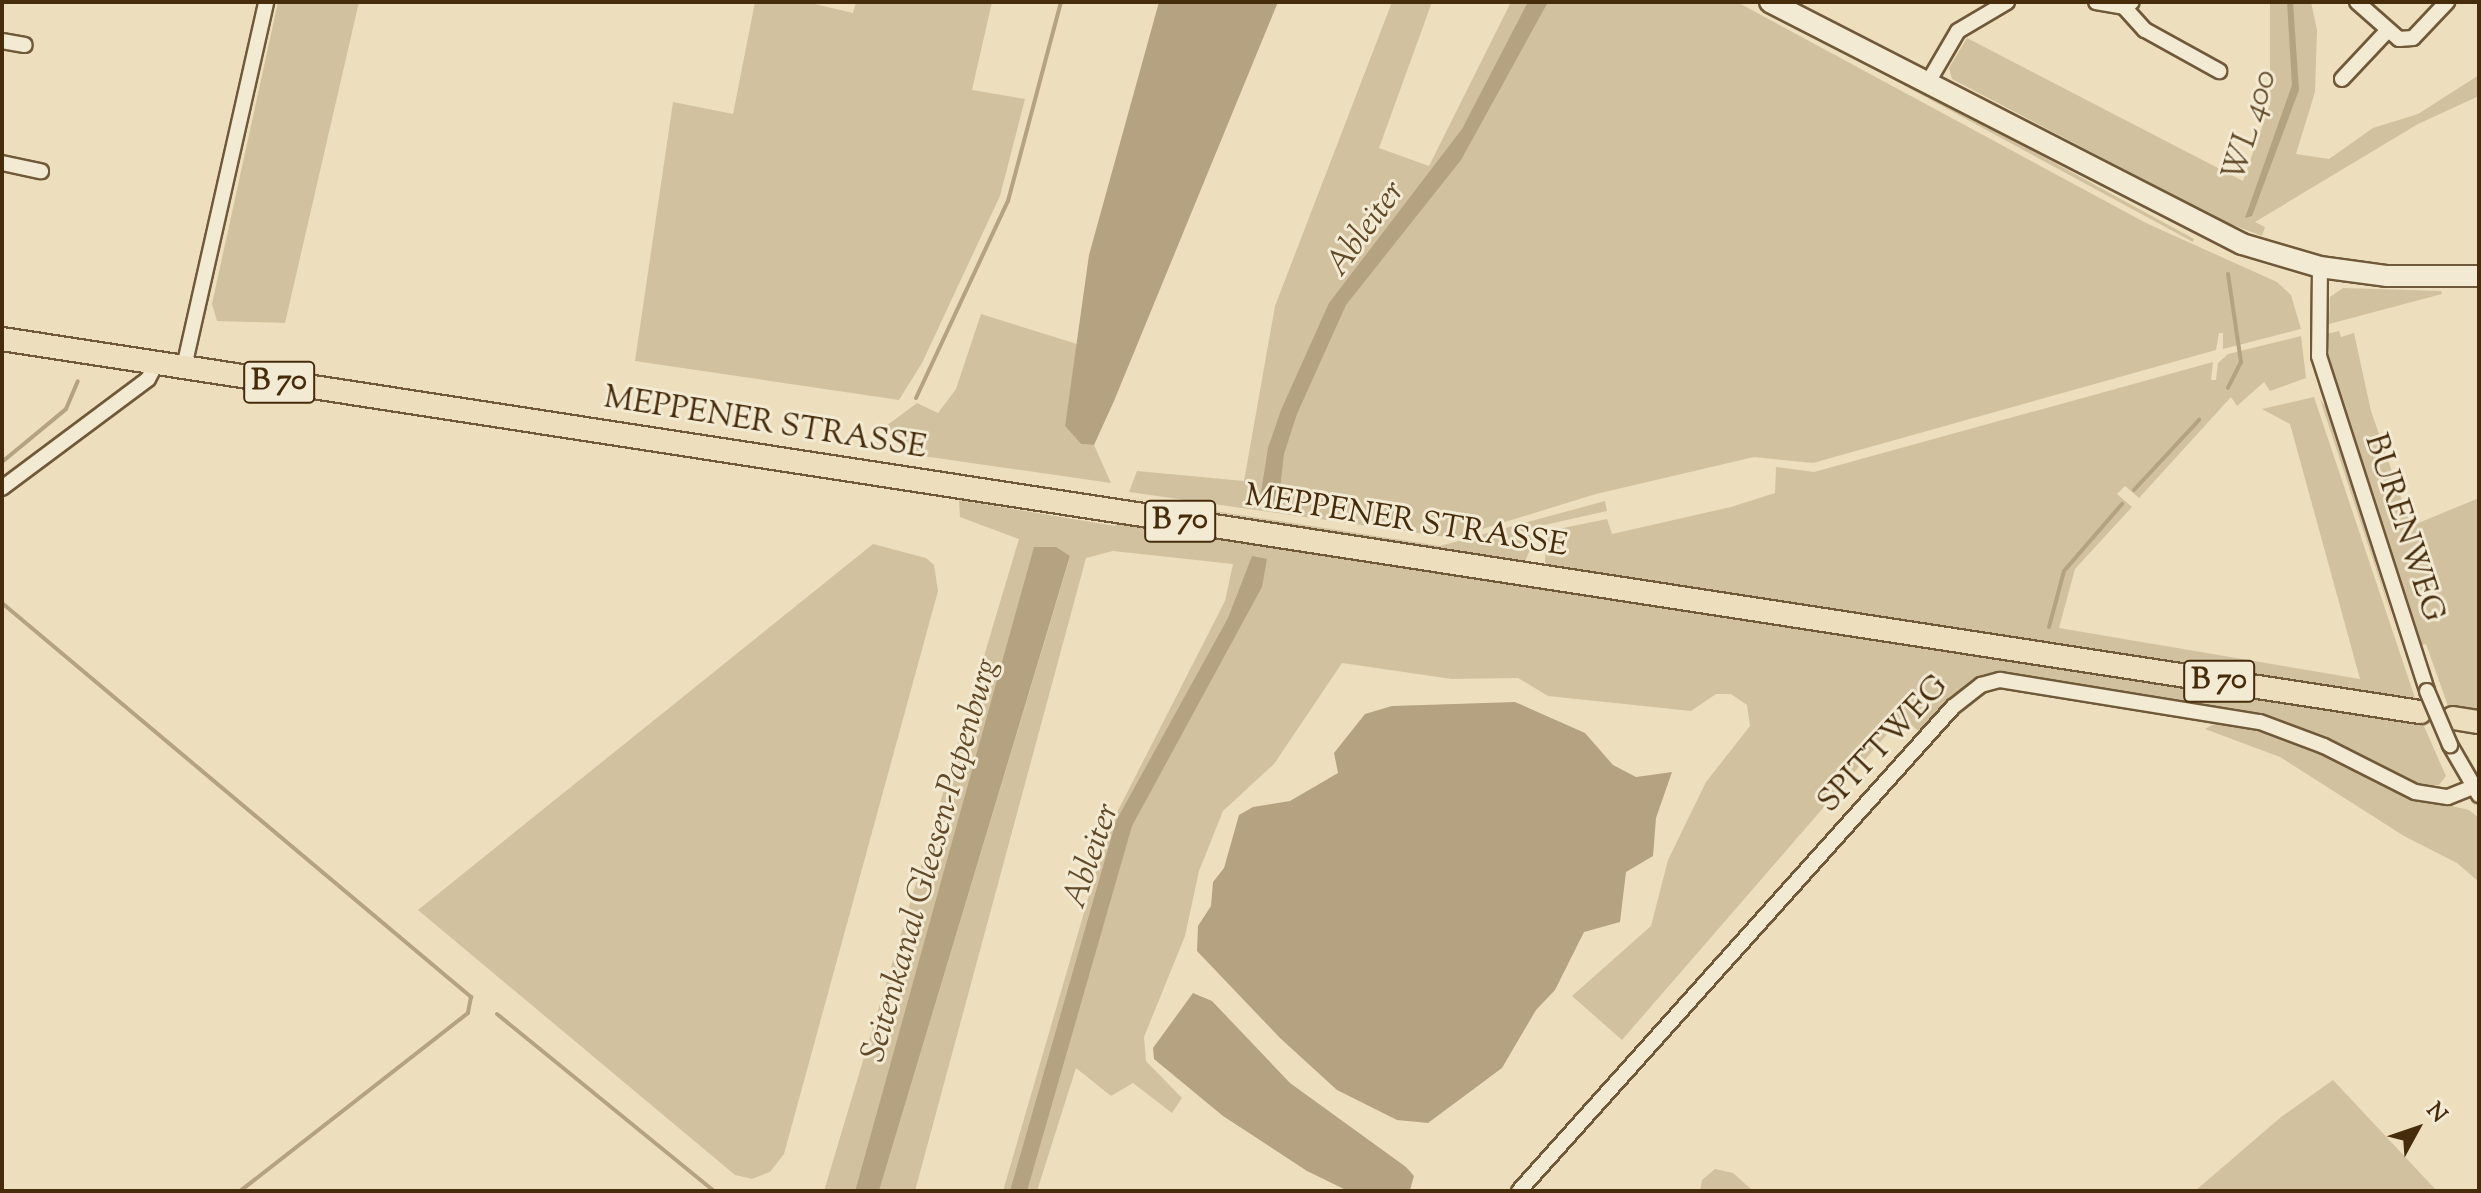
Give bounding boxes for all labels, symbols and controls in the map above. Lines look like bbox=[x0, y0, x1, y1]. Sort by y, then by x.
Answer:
water label: WL 400 bbox=[2215, 65, 2287, 185]
water label: Ableiter bbox=[1318, 173, 1414, 285]
road number: B 70 bbox=[243, 356, 315, 408]
street label: MEPPENER STRASSE bbox=[601, 380, 929, 468]
street label: BURENWEG bbox=[2355, 429, 2451, 627]
street label: MEPPENER STRASSE bbox=[1242, 478, 1570, 566]
road number: B 70 bbox=[1144, 495, 1216, 547]
water label: Seitenkanal Gleesen-Papenburg bbox=[854, 654, 1008, 1066]
road number: B 70 bbox=[2183, 655, 2255, 707]
street label: SPITTWEG bbox=[1811, 668, 1957, 822]
water label: Ableiter bbox=[1055, 798, 1129, 914]
north arrow bbox=[2377, 1089, 2457, 1169]
text: N bbox=[2417, 1097, 2453, 1131]

